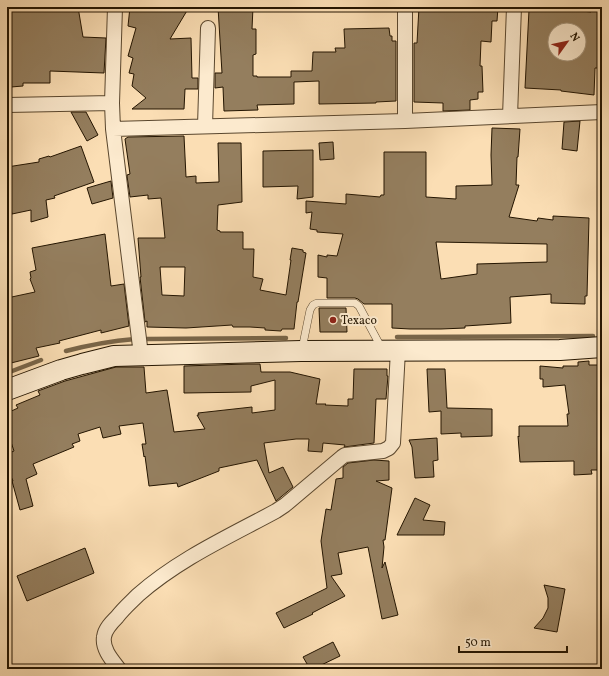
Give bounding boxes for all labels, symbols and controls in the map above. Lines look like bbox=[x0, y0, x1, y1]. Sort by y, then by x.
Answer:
north arrow bbox=[547, 22, 587, 62]
text: N bbox=[566, 30, 583, 45]
place label: Texaco bbox=[341, 313, 377, 329]
marker: Texaco bbox=[328, 315, 338, 325]
scale bar bbox=[459, 628, 567, 654]
text: 50 m bbox=[465, 635, 491, 651]

